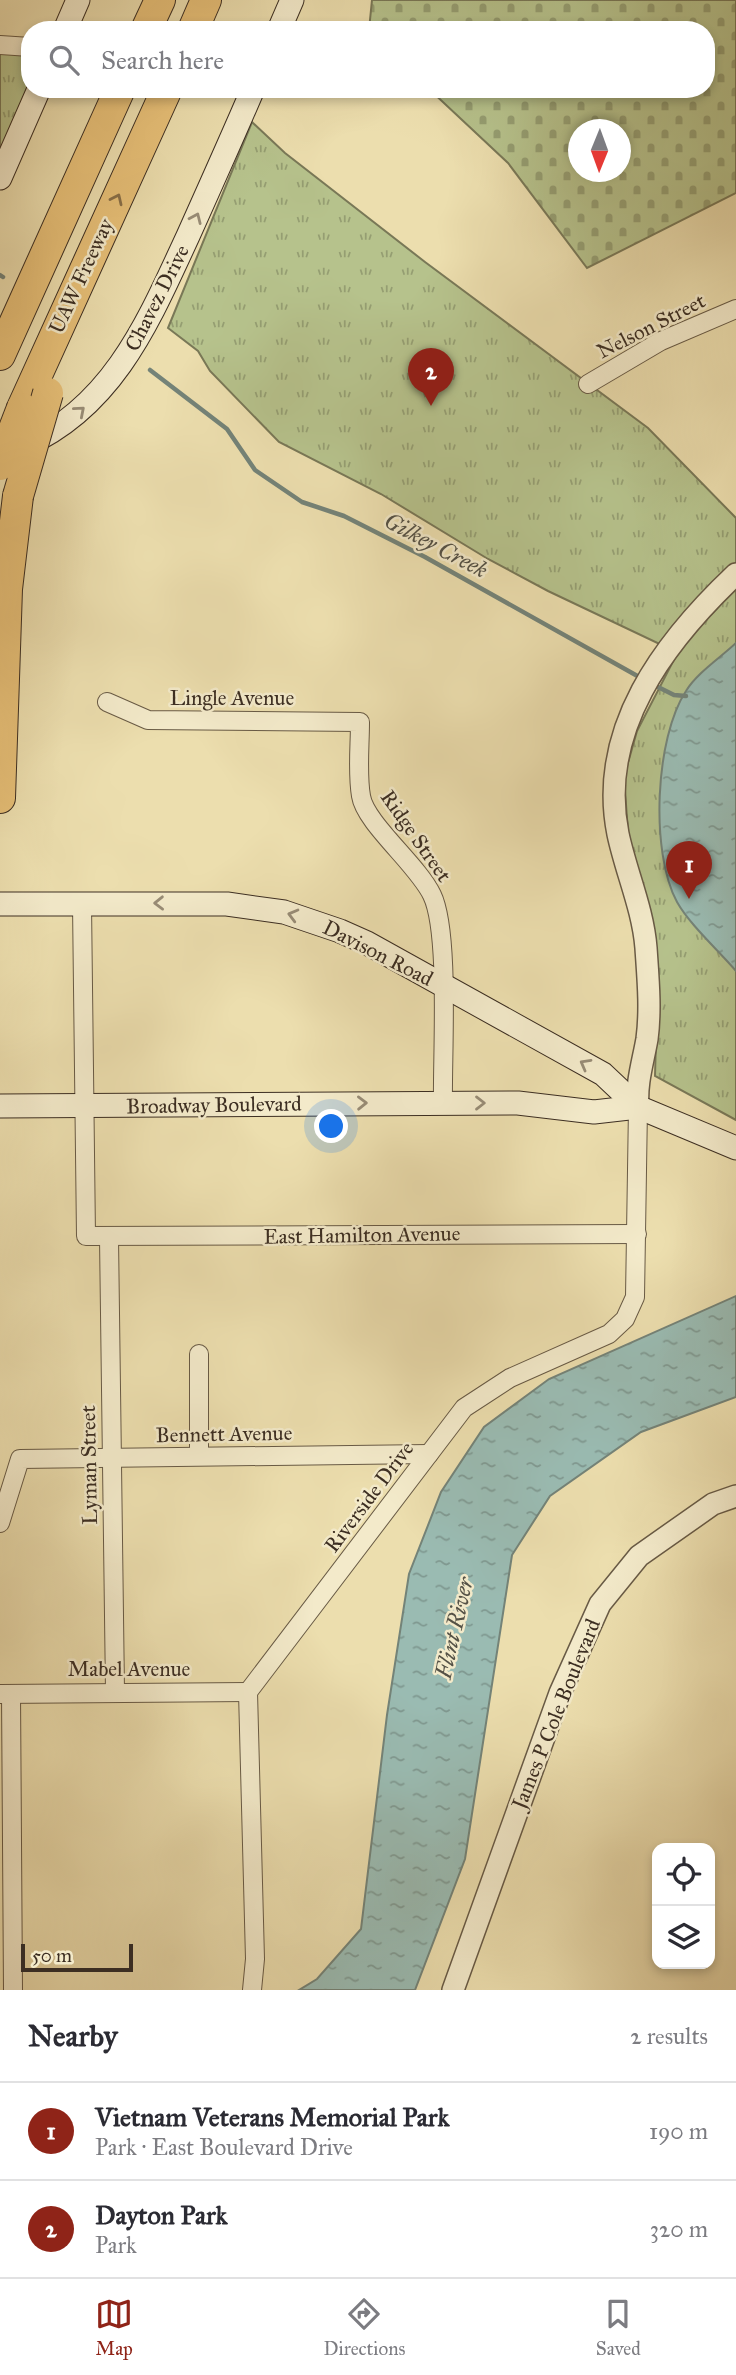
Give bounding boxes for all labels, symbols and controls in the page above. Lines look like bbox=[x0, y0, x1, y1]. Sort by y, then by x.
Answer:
search box bbox=[21, 21, 715, 98]
icon: search bbox=[45, 41, 83, 79]
text: Search here bbox=[101, 44, 224, 76]
north arrow bbox=[568, 119, 631, 182]
one-way arrow bbox=[109, 194, 123, 206]
one-way arrow bbox=[188, 212, 202, 225]
street label: UAW Freeway bbox=[43, 213, 119, 338]
street label: Chavez Drive bbox=[119, 240, 195, 356]
street label: Nelson Street bbox=[592, 287, 710, 364]
pin: 2 bbox=[408, 348, 454, 406]
one-way arrow bbox=[72, 407, 85, 419]
water label: Gilkey Creek bbox=[379, 506, 493, 584]
street label: Lingle Avenue bbox=[170, 685, 294, 711]
street label: Ridge Street bbox=[375, 785, 457, 887]
pin: 1 bbox=[666, 841, 712, 899]
one-way arrow bbox=[153, 895, 164, 911]
one-way arrow bbox=[287, 909, 299, 923]
street label: Davison Road bbox=[319, 914, 438, 992]
one-way arrow bbox=[580, 1059, 592, 1072]
street label: Broadway Boulevard bbox=[126, 1090, 302, 1120]
one-way arrow bbox=[357, 1095, 368, 1111]
one-way arrow bbox=[476, 1095, 486, 1111]
your location bbox=[314, 1109, 348, 1143]
street label: East Hamilton Avenue bbox=[263, 1220, 461, 1250]
street label: Lyman Street bbox=[75, 1404, 103, 1525]
street label: Bennett Avenue bbox=[156, 1420, 293, 1448]
street label: Riverside Drive bbox=[319, 1436, 419, 1558]
water label: Flint River bbox=[428, 1573, 480, 1683]
street label: James P Cole Boulevard bbox=[505, 1615, 606, 1815]
street label: Mabel Avenue bbox=[68, 1656, 191, 1682]
map controls bbox=[652, 1843, 715, 1969]
button: locate bbox=[652, 1843, 715, 1906]
button: layers bbox=[652, 1906, 715, 1969]
scale bar bbox=[21, 1941, 133, 1973]
text: 50 m bbox=[32, 1944, 72, 1967]
text: Nearby bbox=[28, 2018, 118, 2054]
text: 2 results bbox=[630, 2022, 708, 2050]
text: Vietnam Veterans Memorial Park bbox=[95, 2101, 449, 2133]
text: 1 bbox=[46, 2117, 56, 2145]
text: 190 m bbox=[649, 2117, 708, 2145]
text: Park · East Boulevard Drive bbox=[95, 2133, 353, 2161]
text: Dayton Park bbox=[95, 2199, 228, 2231]
text: 2 bbox=[45, 2215, 57, 2243]
text: 320 m bbox=[650, 2215, 708, 2243]
text: Park bbox=[95, 2231, 137, 2259]
tab: Map bbox=[95, 2295, 133, 2360]
tab: Directions bbox=[323, 2295, 405, 2360]
tab: Saved bbox=[596, 2295, 641, 2360]

